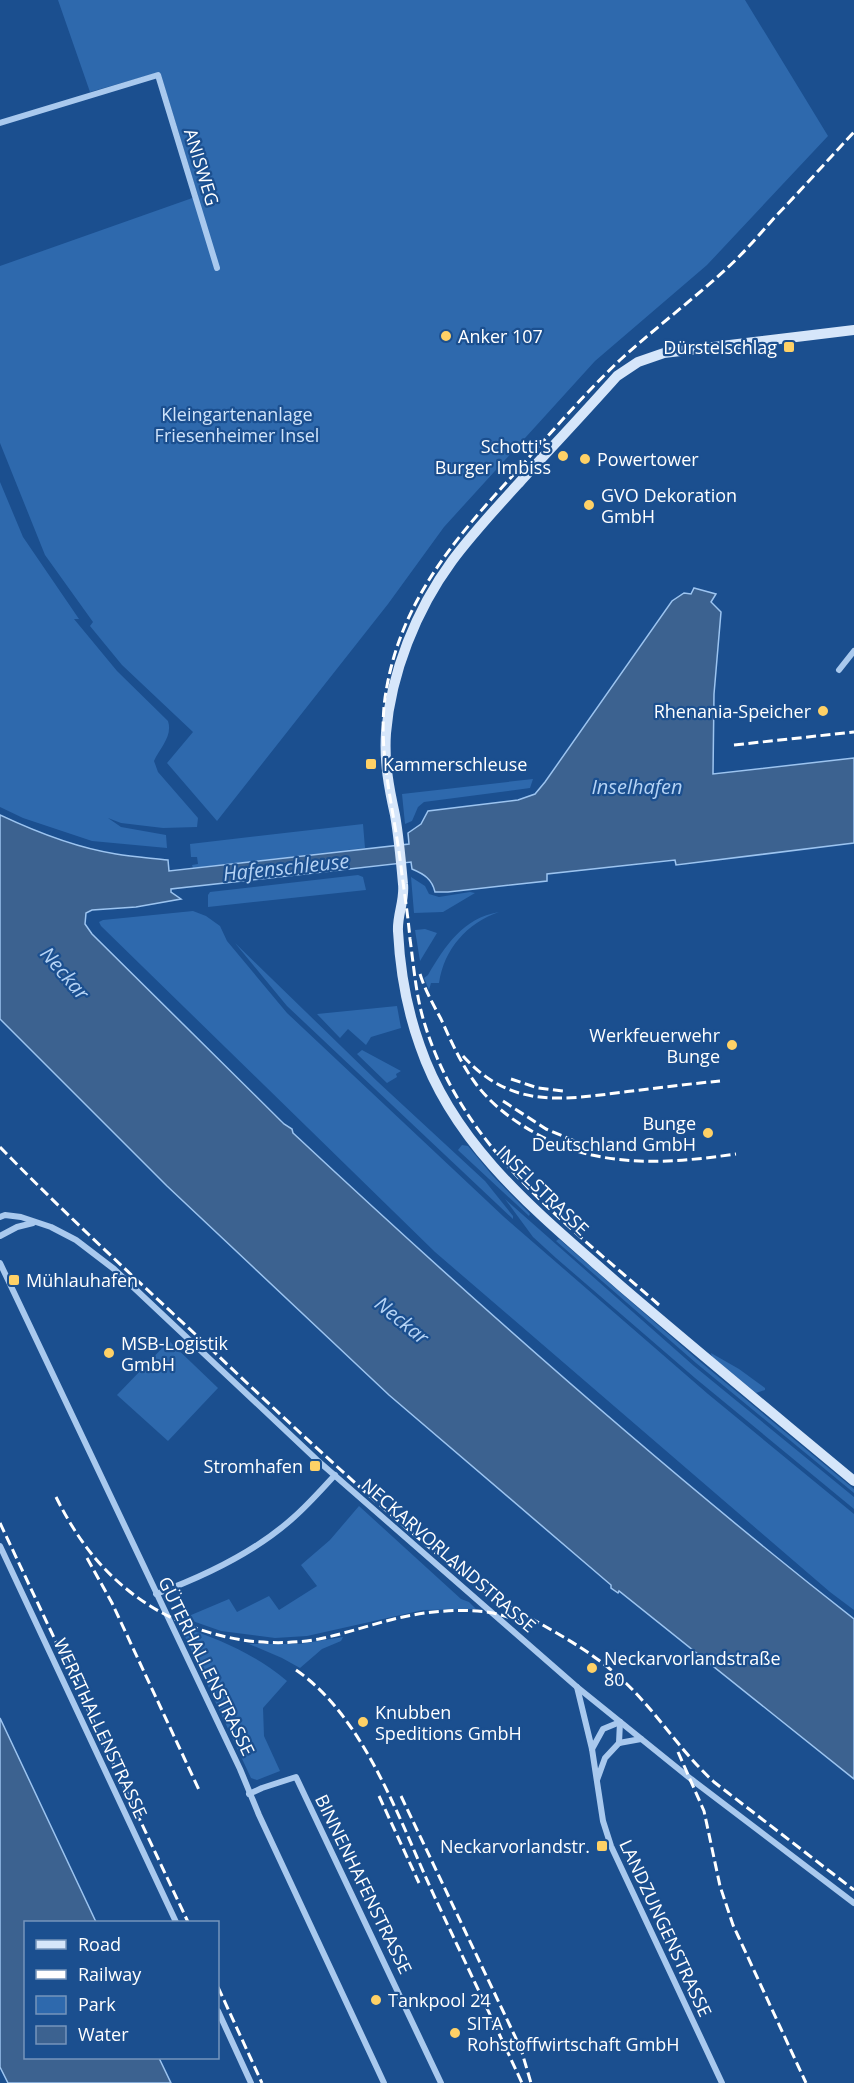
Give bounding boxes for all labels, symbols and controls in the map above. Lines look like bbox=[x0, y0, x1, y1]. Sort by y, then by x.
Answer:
street label: ANISWEG bbox=[179, 125, 225, 209]
place label: Anker 107 bbox=[458, 324, 543, 348]
marker: Anker 107 bbox=[439, 329, 453, 343]
place label: Dürstelschlag bbox=[663, 335, 777, 359]
marker: Dürstelschlag bbox=[782, 340, 796, 354]
park label: Kleingartenanlage Friesenheimer Insel bbox=[155, 402, 319, 447]
place label: Schotti's Burger Imbiss bbox=[435, 434, 551, 479]
place label: Powertower bbox=[597, 447, 699, 471]
marker: Schotti's Burger Imbiss bbox=[556, 449, 570, 463]
marker: Powertower bbox=[578, 452, 592, 466]
place label: GVO Dekoration GmbH bbox=[601, 483, 737, 528]
marker: GVO Dekoration GmbH bbox=[582, 498, 596, 512]
place label: Rhenania-Speicher bbox=[654, 699, 812, 723]
marker: Rhenania-Speicher bbox=[816, 704, 830, 718]
place label: Kammerschleuse bbox=[383, 752, 527, 776]
marker: Kammerschleuse bbox=[364, 757, 378, 771]
water label: Inselhafen bbox=[591, 773, 683, 800]
water label: Hafenschleuse bbox=[221, 847, 351, 887]
water label: Neckar bbox=[34, 941, 96, 1006]
place label: Werkfeuerwehr Bunge bbox=[589, 1023, 721, 1068]
marker: Werkfeuerwehr Bunge bbox=[725, 1038, 739, 1052]
place label: Bunge Deutschland GmbH bbox=[532, 1111, 696, 1156]
marker: Bunge Deutschland GmbH bbox=[701, 1126, 715, 1140]
street label: INSELSTRASSE bbox=[492, 1140, 594, 1240]
place label: Mühlauhafen bbox=[26, 1268, 138, 1292]
marker: Mühlauhafen bbox=[7, 1273, 21, 1287]
water label: Neckar bbox=[369, 1290, 435, 1351]
place label: MSB-Logistik GmbH bbox=[121, 1331, 229, 1376]
marker: MSB-Logistik GmbH bbox=[102, 1346, 116, 1360]
place label: Stromhafen bbox=[204, 1454, 303, 1478]
marker: Stromhafen bbox=[308, 1459, 322, 1473]
street label: NECKARVORLANDSTRASSE bbox=[357, 1473, 541, 1637]
street label: GÜTERHALLENSTRASSE bbox=[153, 1573, 261, 1759]
street label: WERFTHALLENSTRASSE bbox=[49, 1634, 153, 1822]
place label: Neckarvorlandstraße 80 bbox=[604, 1646, 781, 1691]
marker: Neckarvorlandstraße 80 bbox=[585, 1661, 599, 1675]
place label: Knubben Speditions GmbH bbox=[375, 1700, 522, 1745]
marker: Knubben Speditions GmbH bbox=[356, 1715, 370, 1729]
street label: BINNENHAFENSTRASSE bbox=[310, 1790, 418, 1978]
place label: Neckarvorlandstr. bbox=[440, 1834, 590, 1858]
street label: LANDZUNGENSTRASSE bbox=[614, 1835, 718, 2021]
marker: Neckarvorlandstr. bbox=[595, 1839, 609, 1853]
legend bbox=[24, 1921, 219, 2059]
text: Road bbox=[78, 1932, 121, 1956]
text: Railway bbox=[78, 1962, 142, 1986]
place label: Tankpool 24 bbox=[388, 1988, 491, 2012]
text: Park bbox=[78, 1992, 116, 2016]
marker: Tankpool 24 bbox=[369, 1993, 383, 2007]
place label: SITA Rohstoffwirtschaft GmbH bbox=[467, 2011, 680, 2056]
text: Water bbox=[78, 2022, 129, 2046]
marker: SITA Rohstoffwirtschaft GmbH bbox=[448, 2026, 462, 2040]

